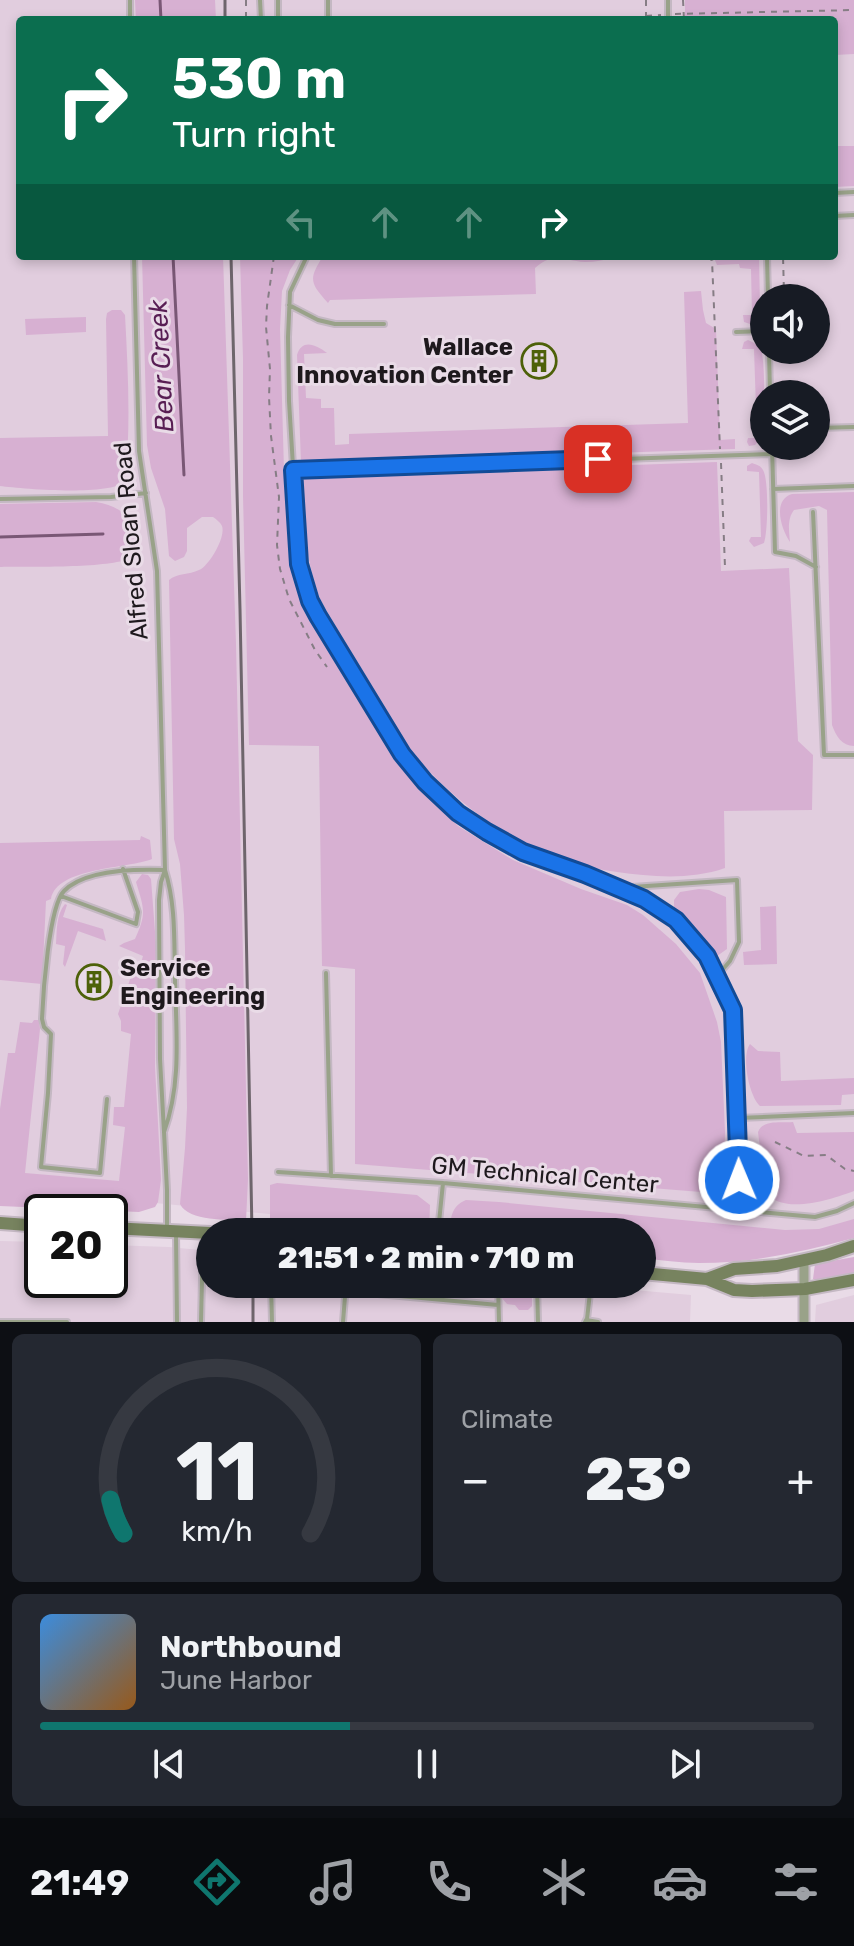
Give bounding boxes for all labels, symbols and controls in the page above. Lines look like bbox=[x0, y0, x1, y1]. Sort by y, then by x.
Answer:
text: 530 m bbox=[172, 46, 346, 112]
icon: right bbox=[40, 48, 144, 152]
text: Turn right bbox=[172, 113, 336, 156]
icon: left bbox=[279, 200, 323, 244]
icon: ahead bbox=[363, 200, 407, 244]
icon: ahead bbox=[447, 200, 491, 244]
icon: right bbox=[531, 200, 575, 244]
map controls bbox=[750, 284, 830, 460]
button: sound bbox=[750, 284, 830, 364]
water label: Bear Creek bbox=[143, 298, 180, 433]
place label: Wallace Innovation Center bbox=[296, 333, 513, 389]
building icon: Wallace Innovation Center bbox=[520, 342, 558, 380]
button: layers bbox=[750, 380, 830, 460]
pin bbox=[564, 425, 632, 493]
icon: arrive bbox=[576, 437, 620, 481]
street label: Alfred Sloan Road bbox=[108, 441, 154, 641]
place label: Service Engineering bbox=[120, 954, 265, 1010]
building icon: Service Engineering bbox=[75, 963, 113, 1001]
position arrow bbox=[697, 1138, 781, 1222]
street label: GM Technical Center bbox=[430, 1151, 660, 1199]
speed limit sign: 20 bbox=[24, 1194, 128, 1298]
text: 21:51 · 2 min · 710 m bbox=[278, 1240, 574, 1276]
text: Climate bbox=[461, 1404, 553, 1435]
text: 11 bbox=[175, 1422, 258, 1521]
text: 23° bbox=[585, 1444, 692, 1515]
text: − bbox=[461, 1454, 490, 1506]
text: + bbox=[787, 1454, 814, 1506]
text: km/h bbox=[181, 1514, 252, 1548]
text: Northbound bbox=[160, 1629, 342, 1665]
text: June Harbor bbox=[160, 1665, 312, 1696]
icon: previous bbox=[147, 1742, 191, 1786]
icon: pause bbox=[405, 1742, 449, 1786]
icon: next bbox=[663, 1742, 707, 1786]
icon: directions bbox=[189, 1854, 245, 1910]
icon: music bbox=[305, 1854, 361, 1910]
icon: phone bbox=[421, 1854, 477, 1910]
icon: climate bbox=[536, 1854, 592, 1910]
icon: car bbox=[652, 1854, 708, 1910]
icon: filters bbox=[768, 1854, 824, 1910]
text: 21:49 bbox=[30, 1861, 129, 1904]

